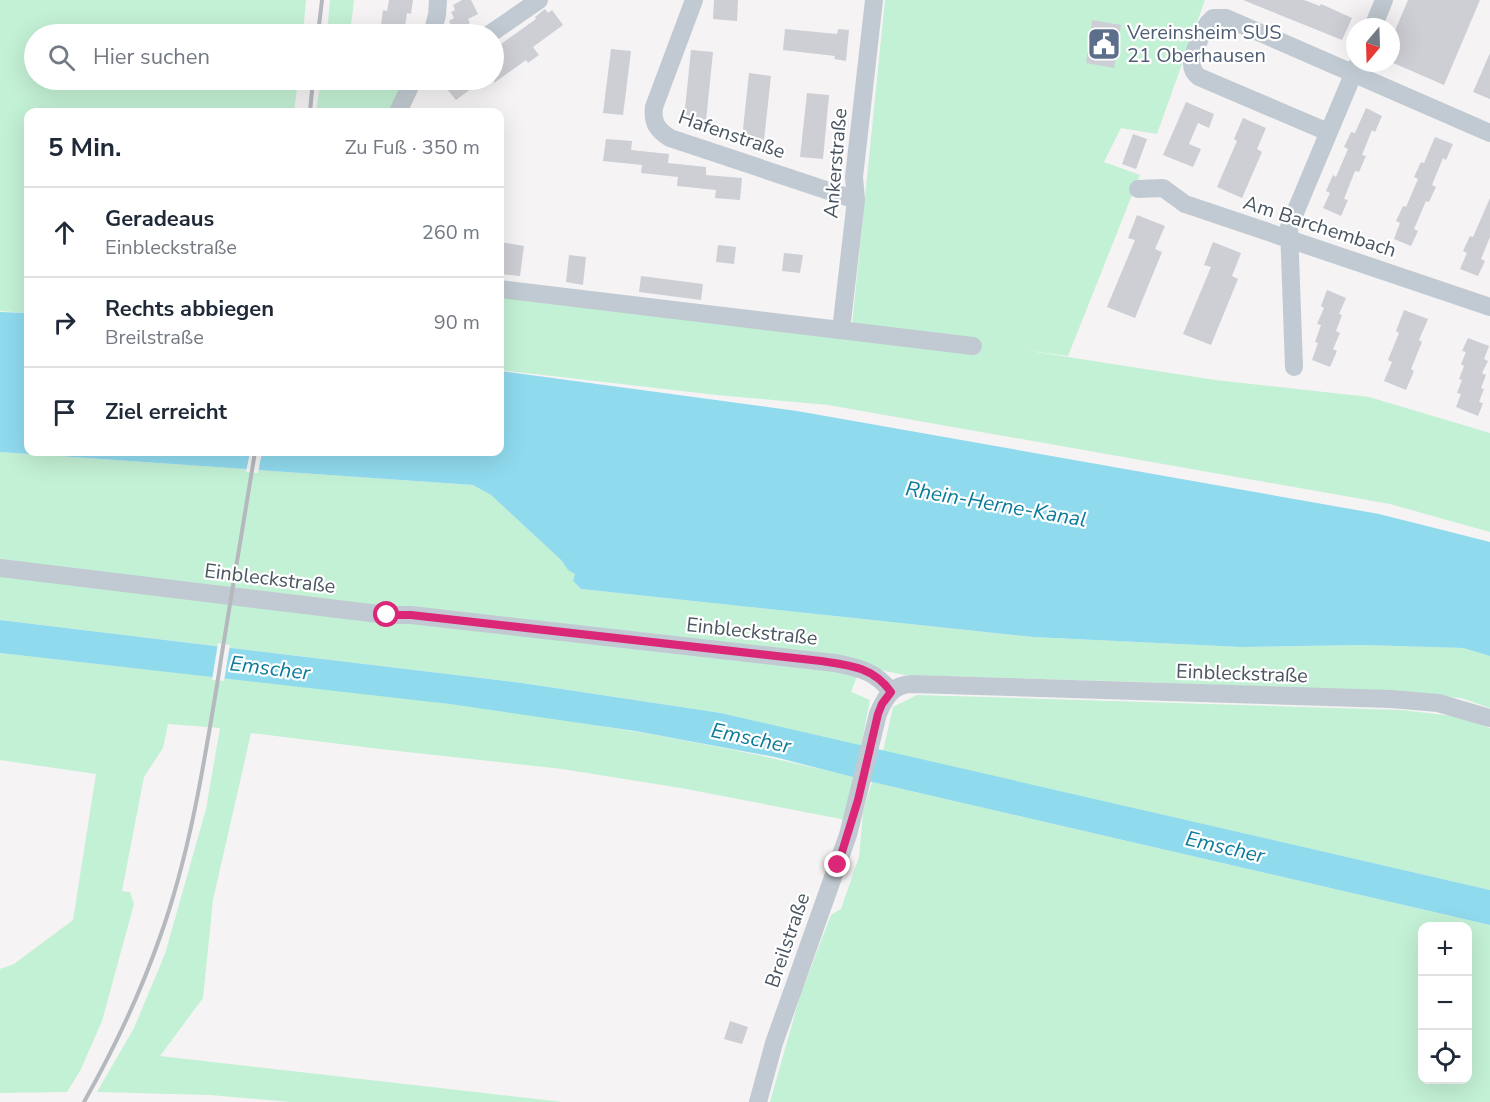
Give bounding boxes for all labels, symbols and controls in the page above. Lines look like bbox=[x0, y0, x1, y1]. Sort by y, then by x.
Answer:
north arrow bbox=[1346, 18, 1400, 72]
place label: Vereinsheim SUS 21 Oberhausen bbox=[1126, 19, 1282, 69]
search box bbox=[24, 24, 504, 90]
public building icon: Vereinsheim SUS 21 Oberhausen bbox=[1086, 26, 1122, 62]
icon: search bbox=[45, 41, 78, 74]
text: Hier suchen bbox=[93, 42, 210, 72]
street label: Hafenstraße bbox=[675, 104, 789, 165]
street label: Ankerstraße bbox=[817, 107, 854, 219]
text: 5 Min. bbox=[48, 130, 121, 165]
text: Zu Fuß · 350 m bbox=[345, 134, 480, 161]
street label: Am Barchembach bbox=[1240, 189, 1400, 264]
text: Geradeaus bbox=[105, 204, 214, 234]
icon: ahead bbox=[48, 216, 81, 249]
text: 260 m bbox=[422, 219, 480, 246]
text: Einbleckstraße bbox=[105, 234, 237, 261]
text: Rechts abbiegen bbox=[105, 294, 274, 324]
icon: right bbox=[48, 306, 81, 339]
text: 90 m bbox=[434, 309, 480, 336]
text: Breilstraße bbox=[105, 324, 204, 351]
icon: arrive bbox=[48, 396, 81, 429]
text: Ziel erreicht bbox=[105, 397, 227, 427]
water label: Rhein-Herne-Kanal bbox=[903, 474, 1089, 534]
street label: Einbleckstraße bbox=[203, 557, 337, 600]
route start bbox=[373, 601, 399, 627]
street label: Einbleckstraße bbox=[685, 611, 819, 652]
water label: Emscher bbox=[228, 649, 312, 687]
street label: Einbleckstraße bbox=[1176, 658, 1308, 689]
water label: Emscher bbox=[709, 716, 794, 760]
water label: Emscher bbox=[1183, 824, 1268, 870]
route end bbox=[824, 851, 850, 877]
street label: Breilstraße bbox=[759, 889, 816, 991]
map controls bbox=[1418, 922, 1472, 1084]
button: + bbox=[1418, 922, 1472, 976]
button: − bbox=[1418, 976, 1472, 1030]
button: locate bbox=[1418, 1030, 1472, 1084]

